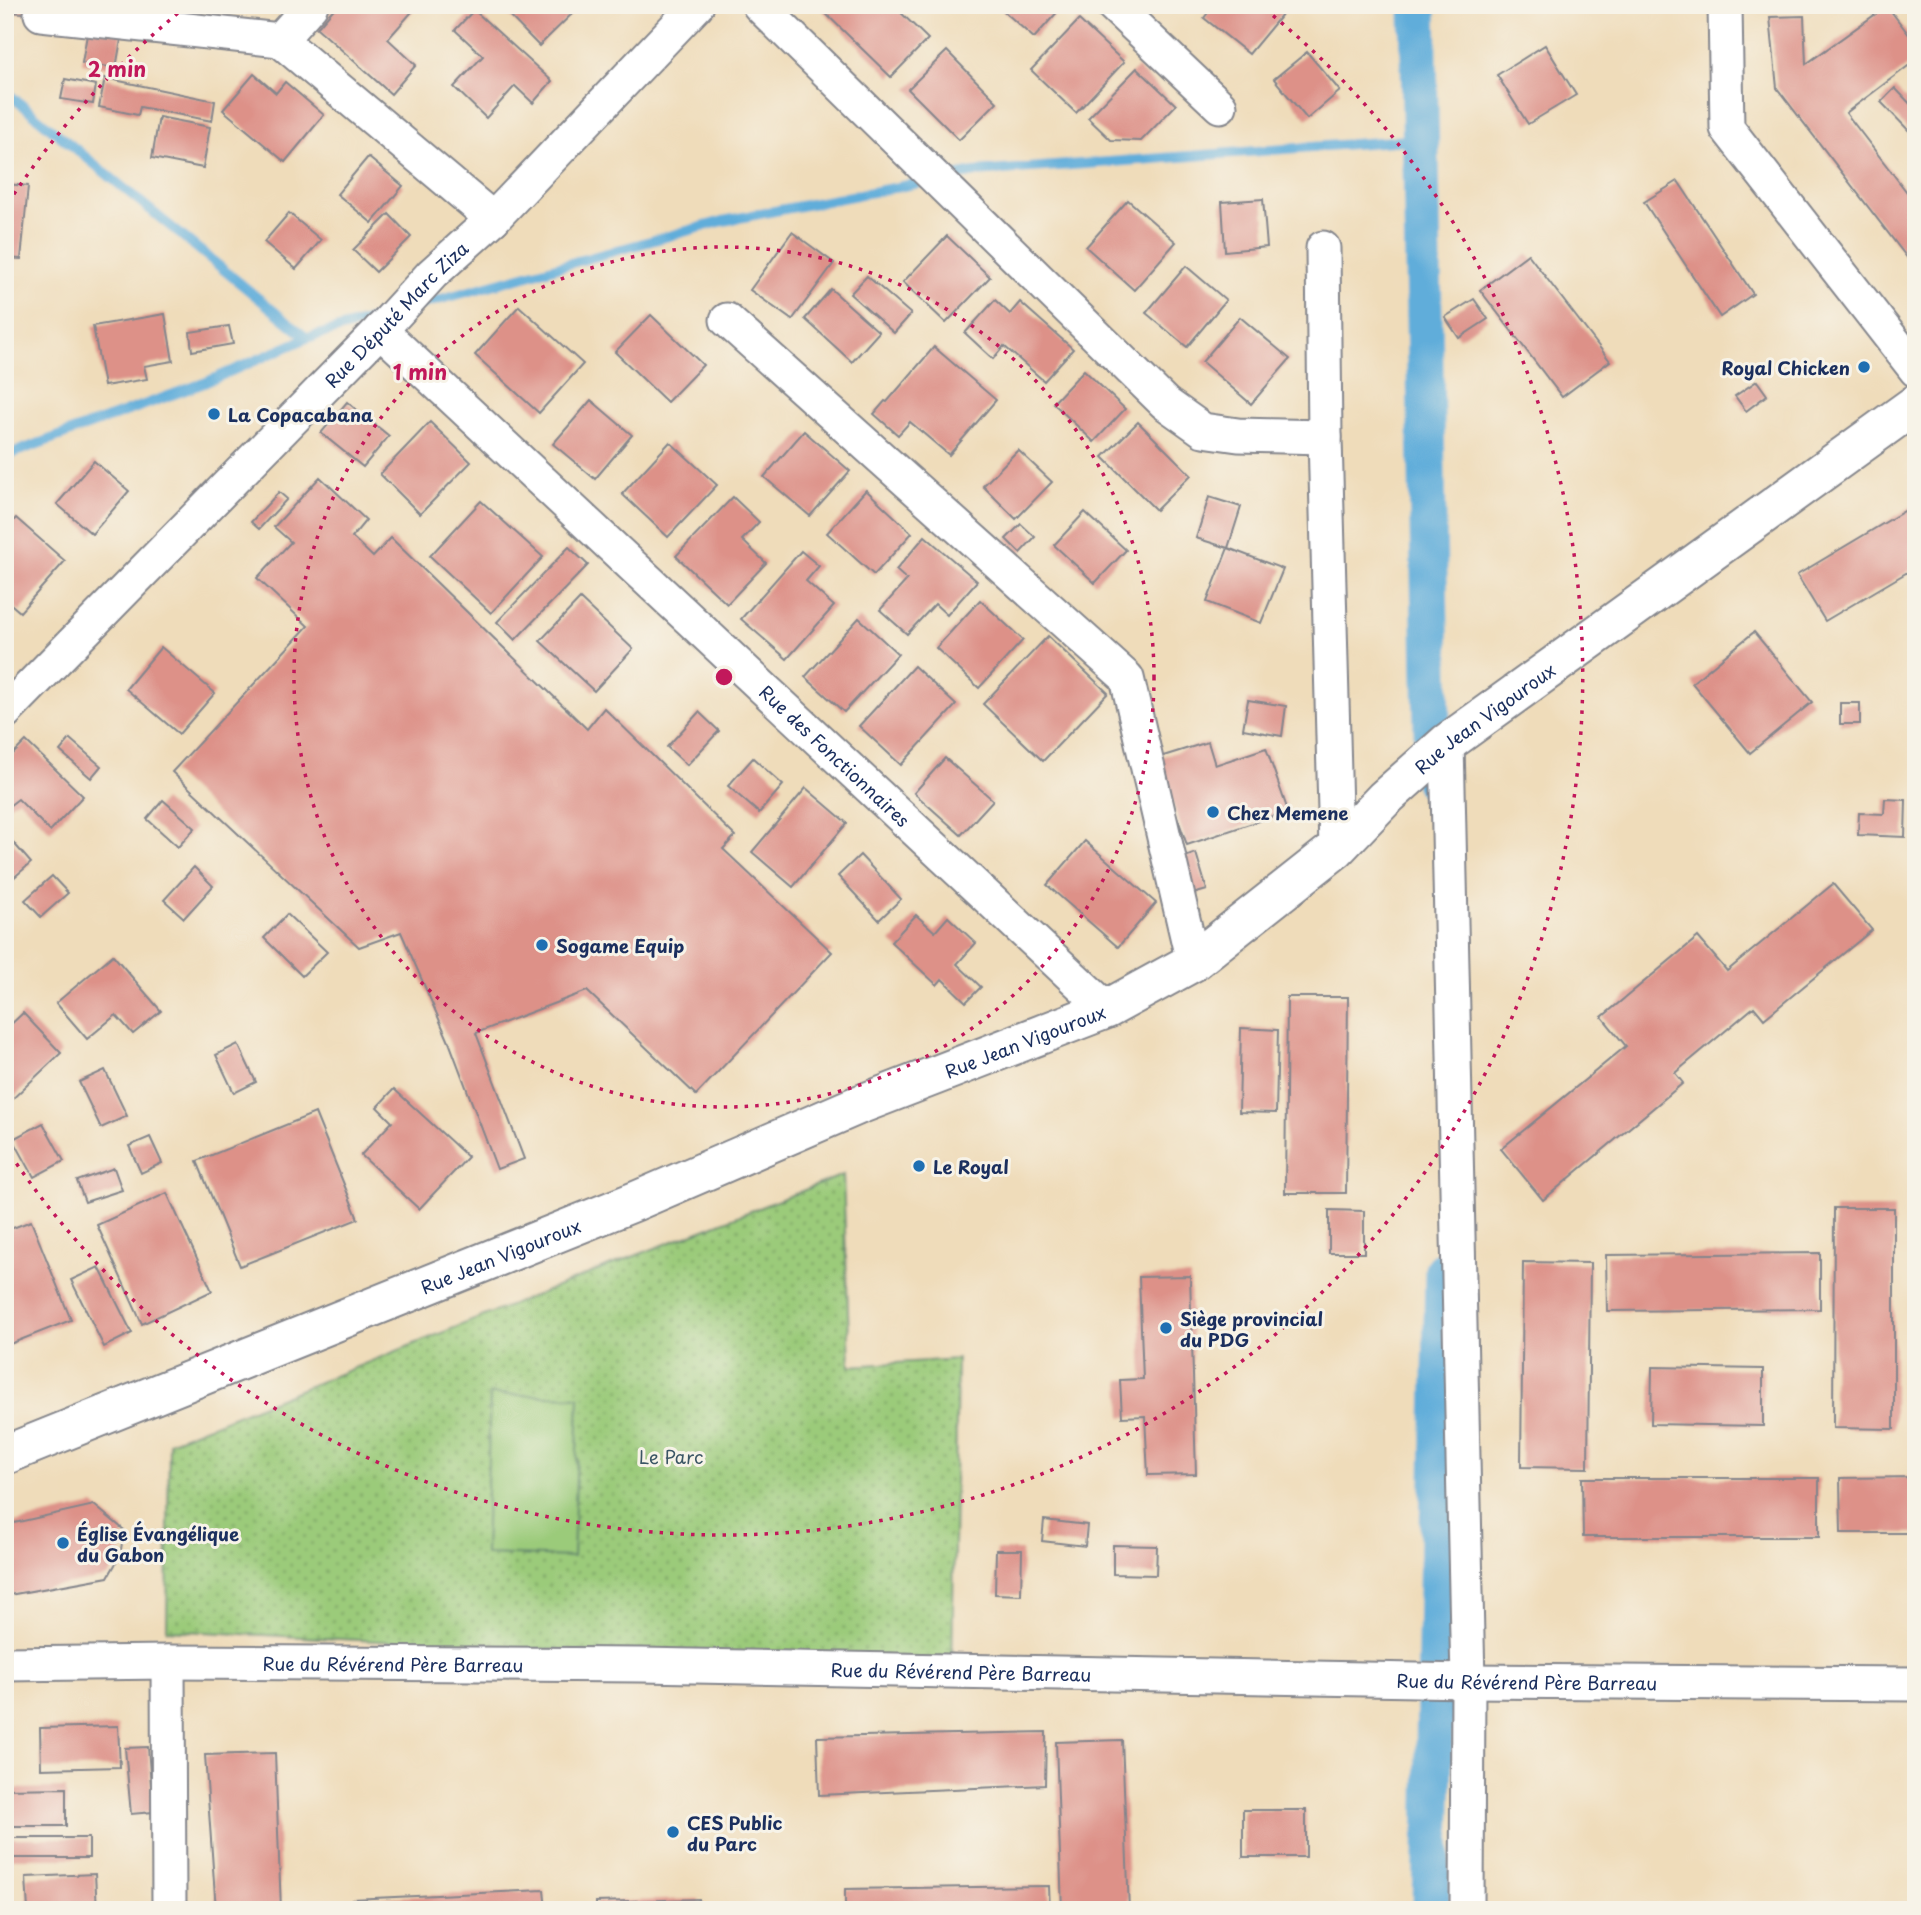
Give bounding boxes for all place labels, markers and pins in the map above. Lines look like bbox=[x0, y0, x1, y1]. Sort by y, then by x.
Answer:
place label: Royal Chicken bbox=[1721, 354, 1850, 381]
marker: Royal Chicken bbox=[1856, 359, 1872, 375]
place label: La Copacabana bbox=[228, 401, 373, 428]
marker: La Copacabana bbox=[206, 406, 222, 422]
centre of rings bbox=[712, 665, 736, 689]
place label: Chez Memene bbox=[1227, 799, 1348, 826]
marker: Chez Memene bbox=[1205, 804, 1221, 820]
place label: Sogame Equip bbox=[556, 932, 684, 959]
marker: Sogame Equip bbox=[534, 937, 550, 953]
place label: Le Royal bbox=[933, 1153, 1009, 1180]
marker: Le Royal bbox=[911, 1158, 927, 1174]
place label: Siège provincial du PDG bbox=[1180, 1305, 1323, 1353]
marker: Siège provincial du PDG bbox=[1158, 1320, 1174, 1336]
place label: Église Évangélique du Gabon bbox=[77, 1520, 239, 1568]
marker: Église Évangélique du Gabon bbox=[55, 1535, 71, 1551]
place label: CES Public du Parc bbox=[687, 1809, 783, 1857]
marker: CES Public du Parc bbox=[665, 1824, 681, 1840]

